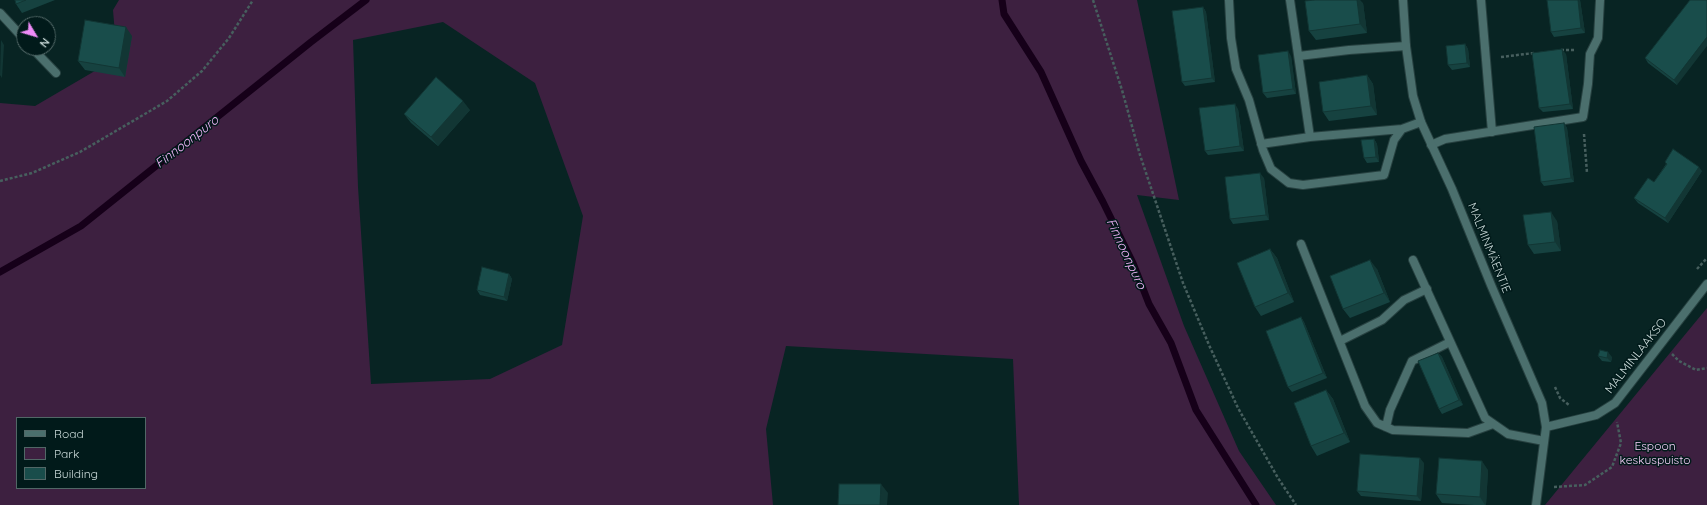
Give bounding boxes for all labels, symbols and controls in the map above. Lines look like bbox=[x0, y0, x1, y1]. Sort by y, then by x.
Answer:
north arrow bbox=[16, 16, 56, 56]
text: N bbox=[37, 35, 53, 50]
water label: Finnoonpuro bbox=[152, 112, 222, 172]
street label: MALMINMÄENTIE bbox=[1464, 201, 1514, 295]
water label: Finnoonpuro bbox=[1103, 216, 1149, 292]
street label: MALMINLAAKSO bbox=[1602, 315, 1670, 397]
legend bbox=[16, 417, 146, 489]
text: Road bbox=[54, 426, 84, 441]
park label: Espoon keskuspuisto bbox=[1620, 439, 1690, 467]
text: Park bbox=[54, 446, 79, 461]
text: Building bbox=[54, 466, 98, 481]

